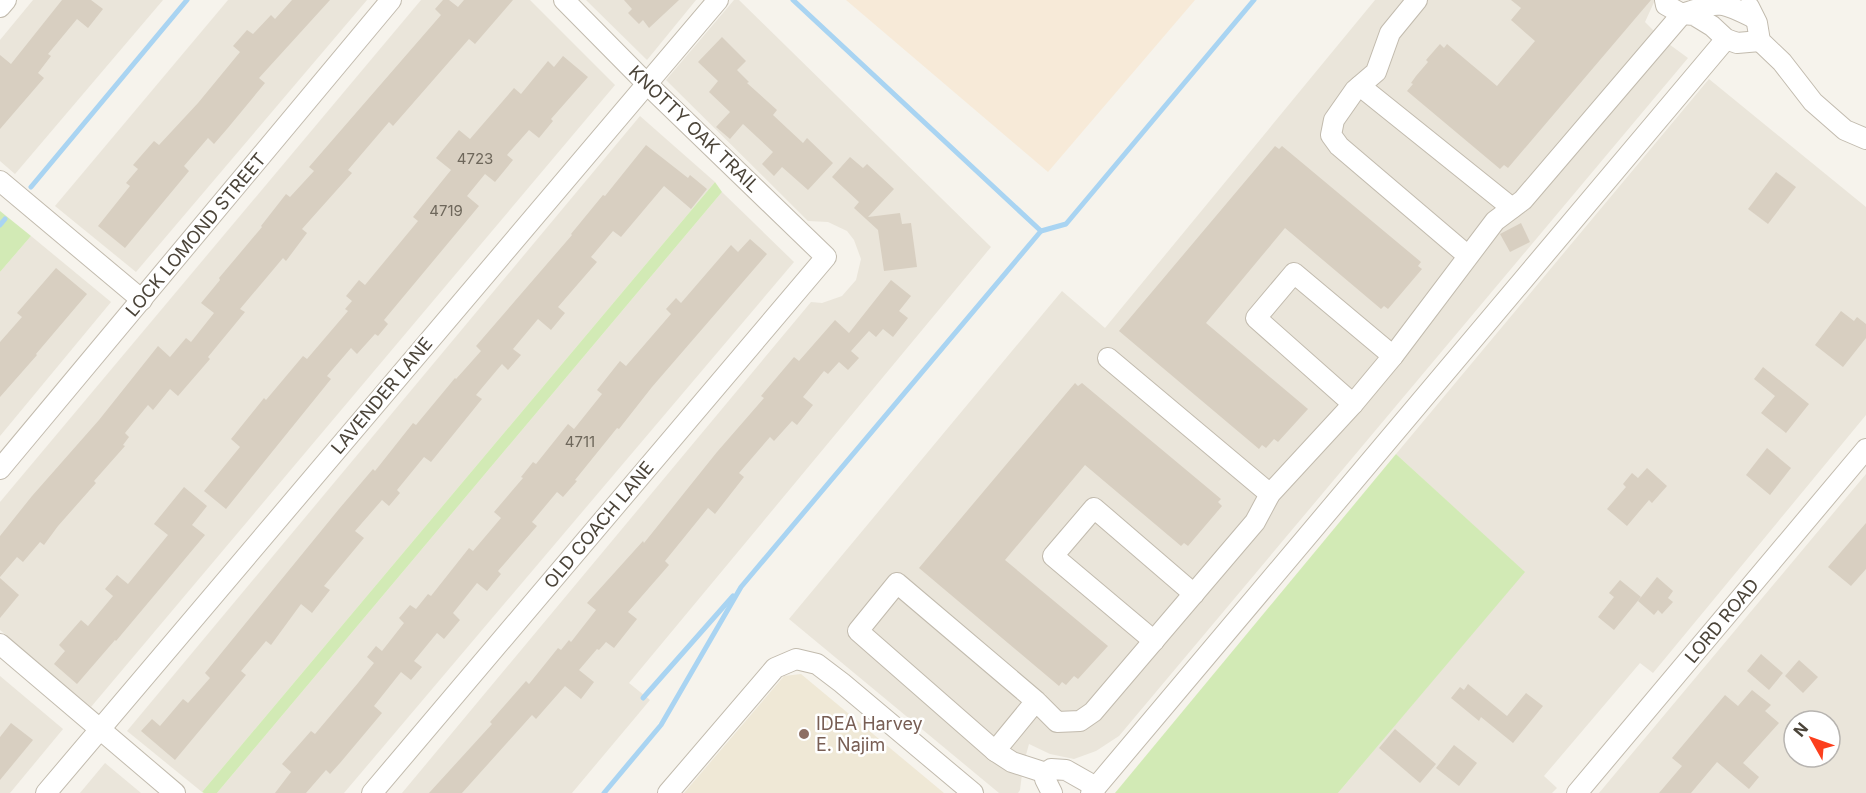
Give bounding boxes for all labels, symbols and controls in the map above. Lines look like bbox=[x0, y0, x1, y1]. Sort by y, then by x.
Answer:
street label: KNOTTY OAK TRAIL bbox=[625, 61, 764, 196]
street label: LOCK LOMOND STREET bbox=[121, 149, 270, 321]
house number: 4723 bbox=[457, 149, 493, 168]
house number: 4719 bbox=[429, 201, 463, 220]
street label: LAVENDER LANE bbox=[327, 333, 436, 458]
house number: 4711 bbox=[565, 432, 595, 451]
street label: OLD COACH LANE bbox=[540, 457, 658, 592]
street label: LORD ROAD bbox=[1680, 574, 1763, 667]
north arrow bbox=[1782, 709, 1842, 769]
place label: IDEA Harvey E. Najim bbox=[816, 713, 923, 755]
text: N bbox=[1789, 718, 1812, 740]
marker: IDEA Harvey E. Najim bbox=[797, 727, 811, 741]

